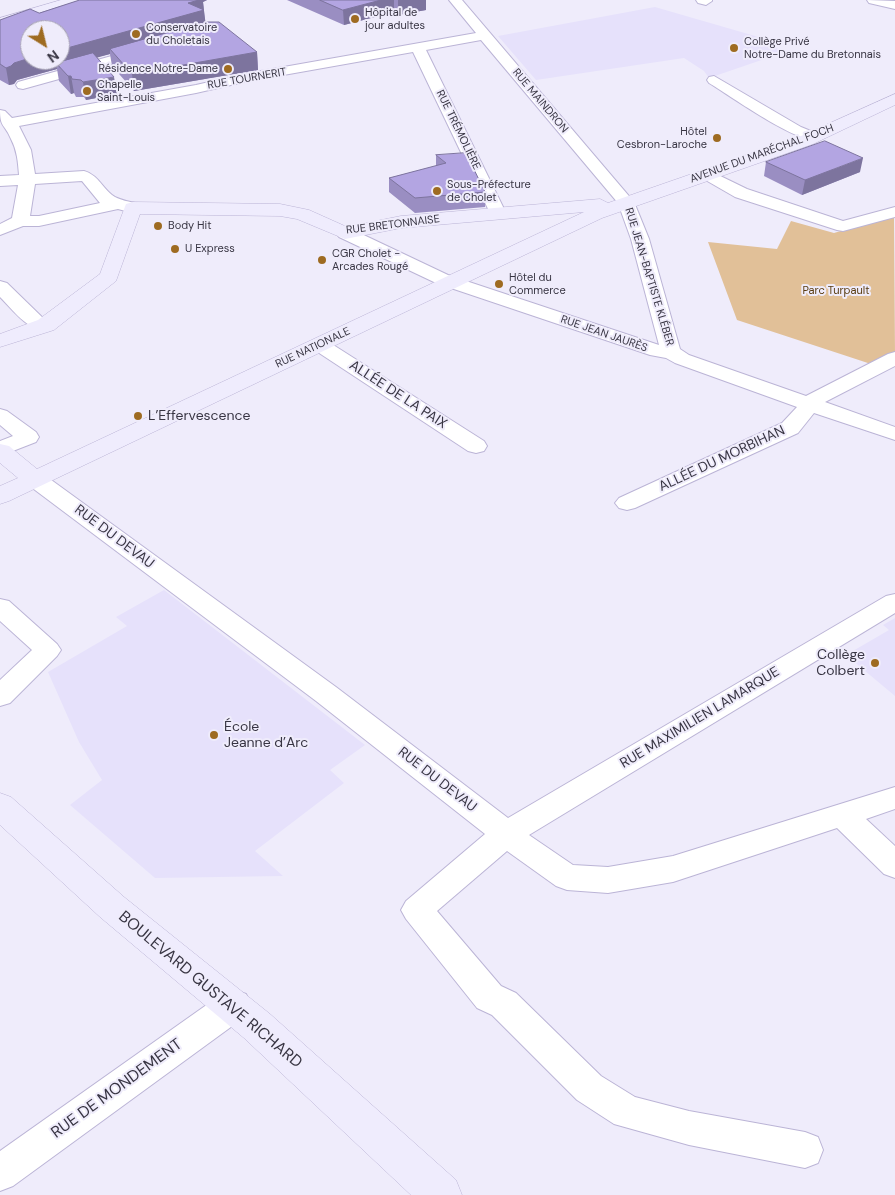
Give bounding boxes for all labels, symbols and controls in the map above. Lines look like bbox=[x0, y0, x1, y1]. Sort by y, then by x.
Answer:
place label: Hôpital de jour adultes bbox=[365, 6, 425, 32]
marker: Hôpital de jour adultes bbox=[349, 13, 361, 25]
north arrow bbox=[20, 20, 70, 70]
place label: Conservatoire du Choletais bbox=[146, 21, 217, 47]
marker: Conservatoire du Choletais bbox=[130, 28, 142, 40]
place label: Collège Privé Notre-Dame du Bretonnais bbox=[744, 35, 881, 61]
marker: Collège Privé Notre-Dame du Bretonnais bbox=[728, 42, 740, 54]
text: N bbox=[44, 46, 63, 67]
place label: Résidence Notre-Dame bbox=[99, 62, 218, 76]
marker: Résidence Notre-Dame bbox=[222, 63, 234, 75]
street label: RUE TOURNERIT bbox=[206, 66, 288, 92]
street label: RUE MAINDRON bbox=[509, 66, 571, 136]
place label: Chapelle Saint-Louis bbox=[97, 78, 155, 104]
marker: Chapelle Saint-Louis bbox=[81, 85, 93, 97]
street label: RUE TRÉMOLIÈRE bbox=[433, 88, 483, 172]
street label: AVENUE DU MARÉCHAL FOCH bbox=[688, 122, 836, 186]
place label: Hôtel Cesbron-Laroche bbox=[617, 125, 707, 151]
marker: Hôtel Cesbron-Laroche bbox=[711, 132, 723, 144]
place label: Sous-Préfecture de Cholet bbox=[447, 178, 531, 204]
marker: Sous-Préfecture de Cholet bbox=[431, 185, 443, 197]
street label: RUE JEAN-BAPTISTE KLÉBER bbox=[622, 206, 676, 348]
street label: RUE BRETONNAISE bbox=[345, 213, 441, 237]
place label: Body Hit bbox=[168, 219, 212, 233]
marker: Body Hit bbox=[152, 220, 164, 232]
place label: U Express bbox=[185, 242, 235, 256]
marker: U Express bbox=[169, 243, 181, 255]
place label: CGR Cholet - Arcades Rougé bbox=[332, 247, 408, 273]
marker: CGR Cholet - Arcades Rougé bbox=[316, 254, 328, 266]
place label: Hôtel du Commerce bbox=[509, 271, 566, 297]
marker: Hôtel du Commerce bbox=[493, 278, 505, 290]
park label: Parc Turpault bbox=[802, 284, 870, 298]
street label: RUE JEAN JAURÈS bbox=[559, 313, 649, 355]
street label: RUE NATIONALE bbox=[273, 325, 353, 371]
street label: ALLÉE DE LA PAIX bbox=[346, 357, 450, 433]
place label: L’Effervescence bbox=[148, 408, 251, 424]
marker: L’Effervescence bbox=[132, 410, 144, 422]
street label: ALLÉE DU MORBIHAN bbox=[656, 422, 788, 496]
street label: RUE DU DEVAU bbox=[71, 502, 157, 572]
place label: Collège Colbert bbox=[816, 647, 865, 680]
marker: Collège Colbert bbox=[869, 657, 881, 669]
street label: RUE MAXIMILIEN LAMARQUE bbox=[617, 664, 783, 772]
place label: École Jeanne d’Arc bbox=[224, 719, 308, 752]
marker: École Jeanne d’Arc bbox=[208, 729, 220, 741]
street label: RUE DU DEVAU bbox=[394, 744, 480, 816]
street label: BOULEVARD GUSTAVE RICHARD bbox=[114, 908, 306, 1072]
street label: RUE DE MONDEMENT bbox=[48, 1035, 186, 1143]

